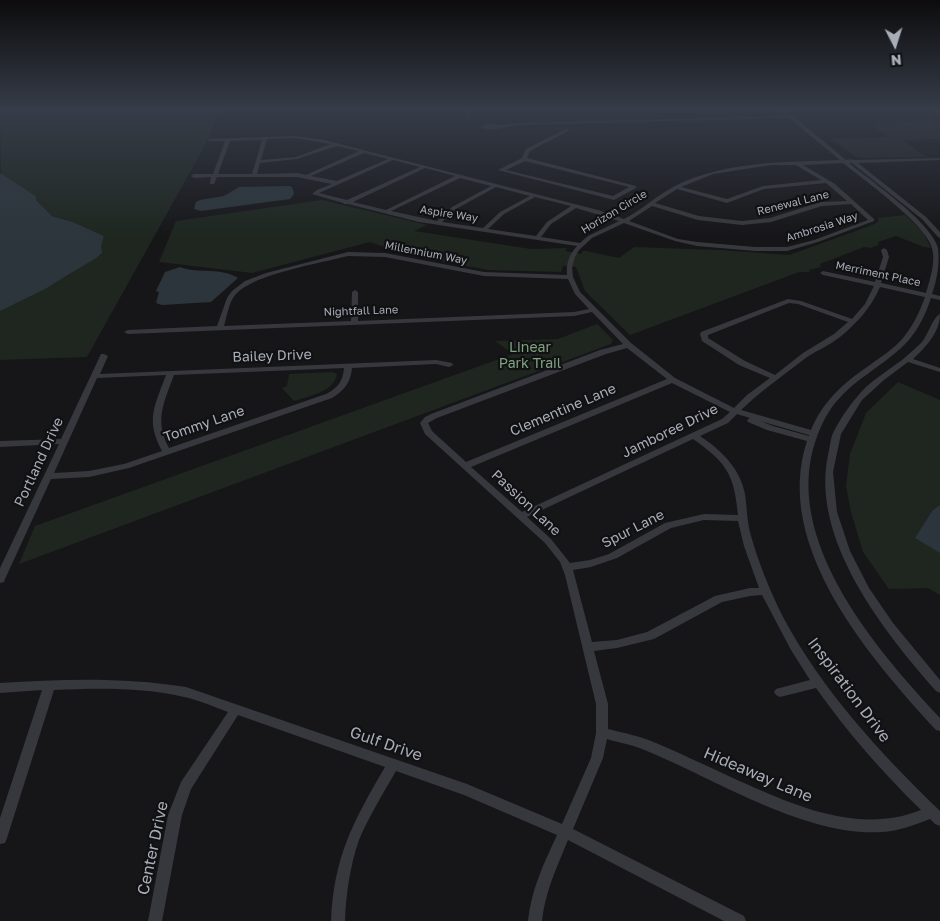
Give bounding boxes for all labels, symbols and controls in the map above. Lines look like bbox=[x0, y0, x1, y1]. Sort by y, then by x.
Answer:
north arrow bbox=[870, 20, 920, 70]
text: N bbox=[890, 52, 902, 69]
street label: Horizon Circle bbox=[579, 187, 649, 237]
street label: Renewal Lane bbox=[756, 188, 830, 218]
street label: Aspire Way bbox=[419, 203, 479, 225]
street label: Ambrosia Way bbox=[784, 209, 860, 245]
street label: Millennium Way bbox=[384, 239, 468, 267]
street label: Merriment Place bbox=[834, 259, 922, 289]
street label: Nightfall Lane bbox=[323, 303, 399, 319]
park label: Linear Park Trail bbox=[499, 340, 561, 372]
street label: Bailey Drive bbox=[232, 346, 312, 366]
street label: Clementine Lane bbox=[508, 380, 618, 440]
street label: Jamboree Drive bbox=[619, 400, 721, 462]
street label: Tommy Lane bbox=[161, 402, 247, 446]
street label: Portland Drive bbox=[11, 415, 67, 509]
street label: Passion Lane bbox=[488, 467, 564, 539]
street label: Spur Lane bbox=[599, 506, 667, 552]
street label: Inspiration Drive bbox=[803, 634, 895, 746]
street label: Gulf Drive bbox=[347, 723, 425, 765]
street label: Hideaway Lane bbox=[701, 743, 815, 807]
street label: Center Drive bbox=[134, 799, 172, 897]

